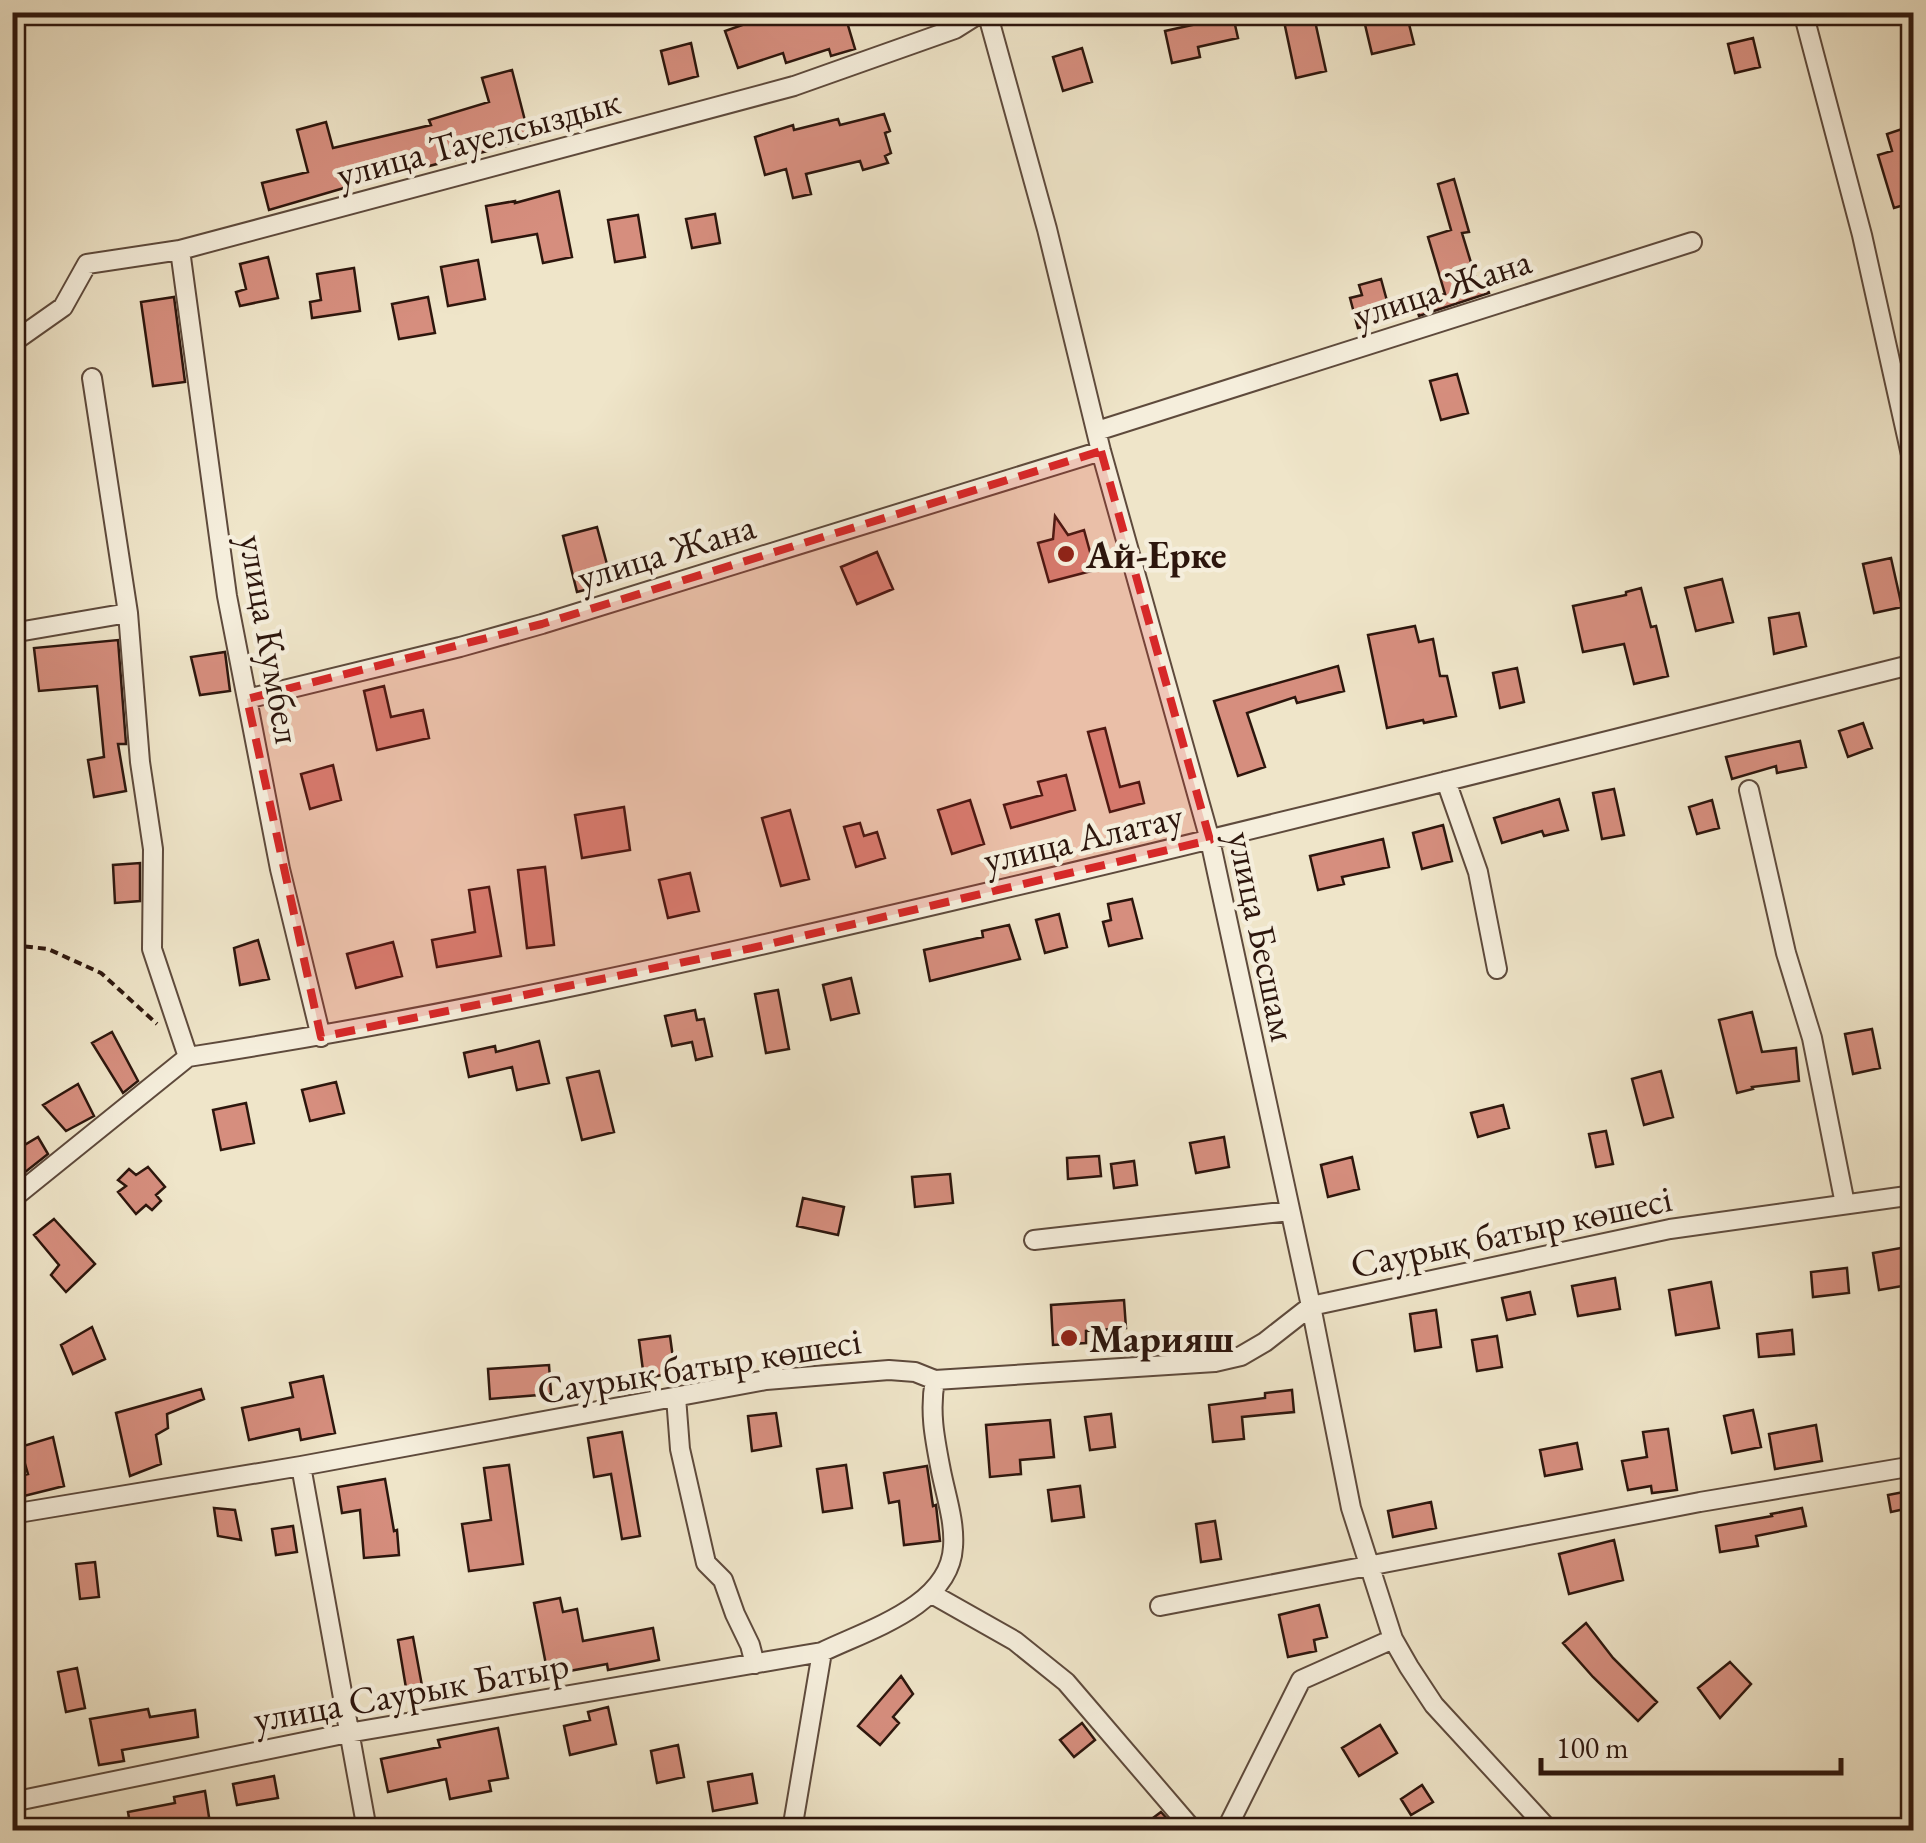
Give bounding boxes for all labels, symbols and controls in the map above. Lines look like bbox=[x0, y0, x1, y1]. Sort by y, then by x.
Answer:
street label: улица Тауелсыздык bbox=[331, 76, 625, 198]
street label: улица Жана bbox=[1347, 235, 1538, 339]
street label: улица Жана bbox=[571, 500, 762, 601]
place label: Ай-Ерке bbox=[1085, 530, 1227, 579]
street label: улица Кумбел bbox=[229, 531, 313, 747]
marker: Ай-Ерке bbox=[1055, 543, 1077, 565]
street label: улица Алатау bbox=[979, 790, 1188, 884]
street label: улица Бесшам bbox=[1217, 827, 1309, 1046]
street label: Саурық батыр көшесі bbox=[1346, 1173, 1676, 1289]
place label: Марияш bbox=[1089, 1314, 1234, 1363]
street label: Саурық батыр көшесі bbox=[534, 1315, 864, 1415]
marker: Марияш bbox=[1058, 1327, 1080, 1349]
street label: улица Саурык Батыр bbox=[249, 1639, 573, 1743]
scale bar bbox=[1541, 1713, 1841, 1775]
text: 100 m bbox=[1556, 1728, 1629, 1767]

